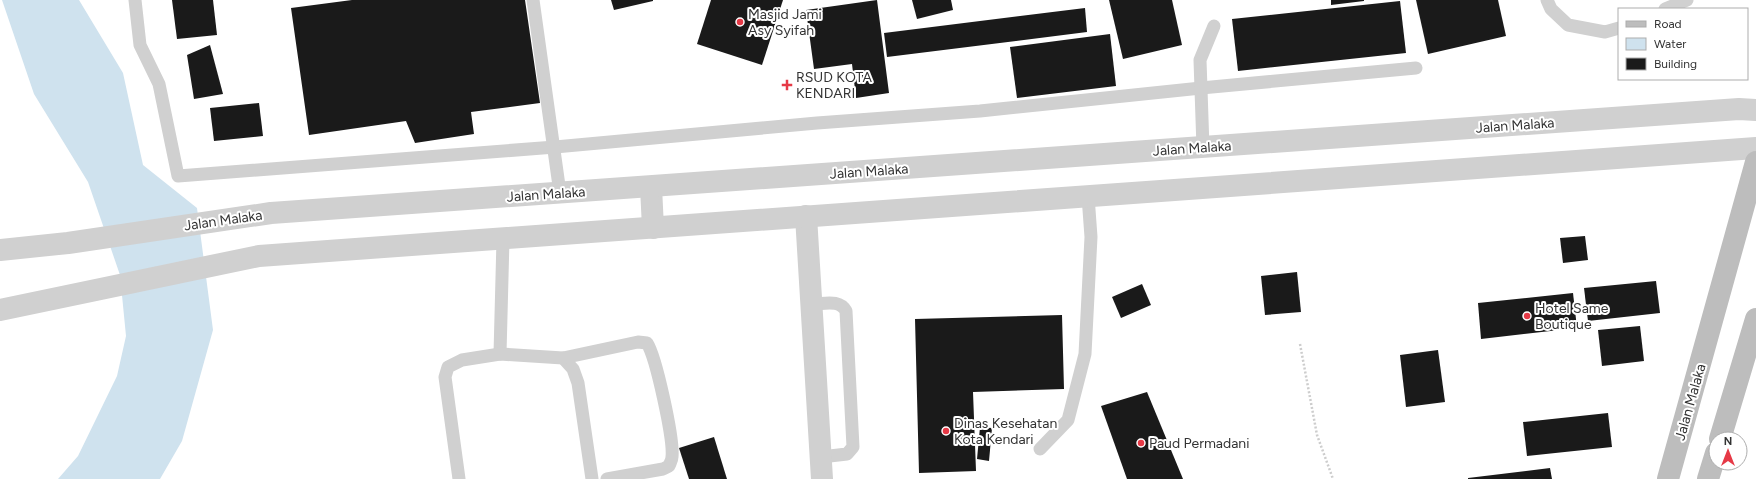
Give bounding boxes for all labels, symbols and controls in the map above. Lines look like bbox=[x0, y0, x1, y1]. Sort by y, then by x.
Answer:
place label: Masjid Jami Asy Syifah bbox=[748, 6, 822, 39]
legend bbox=[1618, 8, 1748, 80]
marker: Masjid Jami Asy Syifah bbox=[735, 17, 745, 27]
text: Road bbox=[1654, 17, 1682, 31]
text: Water bbox=[1654, 37, 1686, 51]
text: Building bbox=[1654, 57, 1697, 71]
place label: RSUD KOTA KENDARI bbox=[796, 69, 872, 102]
marker: RSUD KOTA KENDARI bbox=[781, 79, 793, 91]
street label: Jalan Malaka bbox=[1475, 114, 1555, 137]
street label: Jalan Malaka bbox=[1152, 137, 1232, 160]
street label: Jalan Malaka bbox=[829, 160, 909, 183]
street label: Jalan Malaka bbox=[506, 183, 586, 206]
street label: Jalan Malaka bbox=[183, 207, 263, 234]
place label: Hotel Same Boutique bbox=[1535, 300, 1609, 333]
marker: Hotel Same Boutique bbox=[1522, 311, 1532, 321]
street label: Jalan Malaka bbox=[1671, 362, 1710, 442]
place label: Dinas Kesehatan Kota Kendari bbox=[954, 415, 1057, 448]
marker: Dinas Kesehatan Kota Kendari bbox=[941, 426, 951, 436]
north arrow bbox=[1708, 431, 1748, 471]
place label: Paud Permadani bbox=[1149, 435, 1249, 452]
text: N bbox=[1724, 435, 1732, 448]
marker: Paud Permadani bbox=[1136, 438, 1146, 448]

